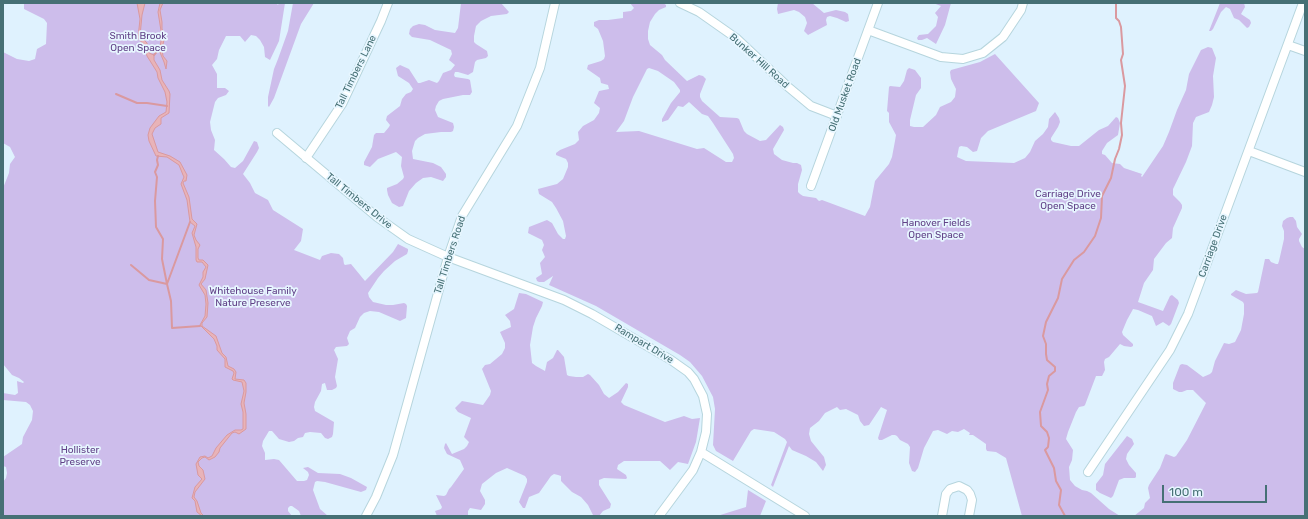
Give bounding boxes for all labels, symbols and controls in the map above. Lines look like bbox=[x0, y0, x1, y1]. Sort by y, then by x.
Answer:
park label: Smith Brook Open Space bbox=[109, 30, 167, 54]
street label: Bunker Hill Road bbox=[727, 31, 791, 91]
street label: Tall Timbers Lane bbox=[333, 33, 379, 111]
street label: Old Musket Road bbox=[826, 57, 864, 133]
street label: Tall Timbers Drive bbox=[323, 171, 395, 231]
park label: Carriage Drive Open Space bbox=[1035, 188, 1101, 212]
street label: Carriage Drive bbox=[1196, 213, 1230, 279]
street label: Tall Timbers Road bbox=[432, 214, 468, 296]
park label: Hanover Fields Open Space bbox=[902, 217, 970, 240]
park label: Whitehouse Family Nature Preserve bbox=[209, 285, 297, 308]
street label: Rampart Drive bbox=[612, 322, 676, 366]
park label: Hollister Preserve bbox=[59, 444, 101, 468]
scale bar bbox=[1164, 477, 1269, 503]
text: 100 m bbox=[1169, 485, 1203, 499]

